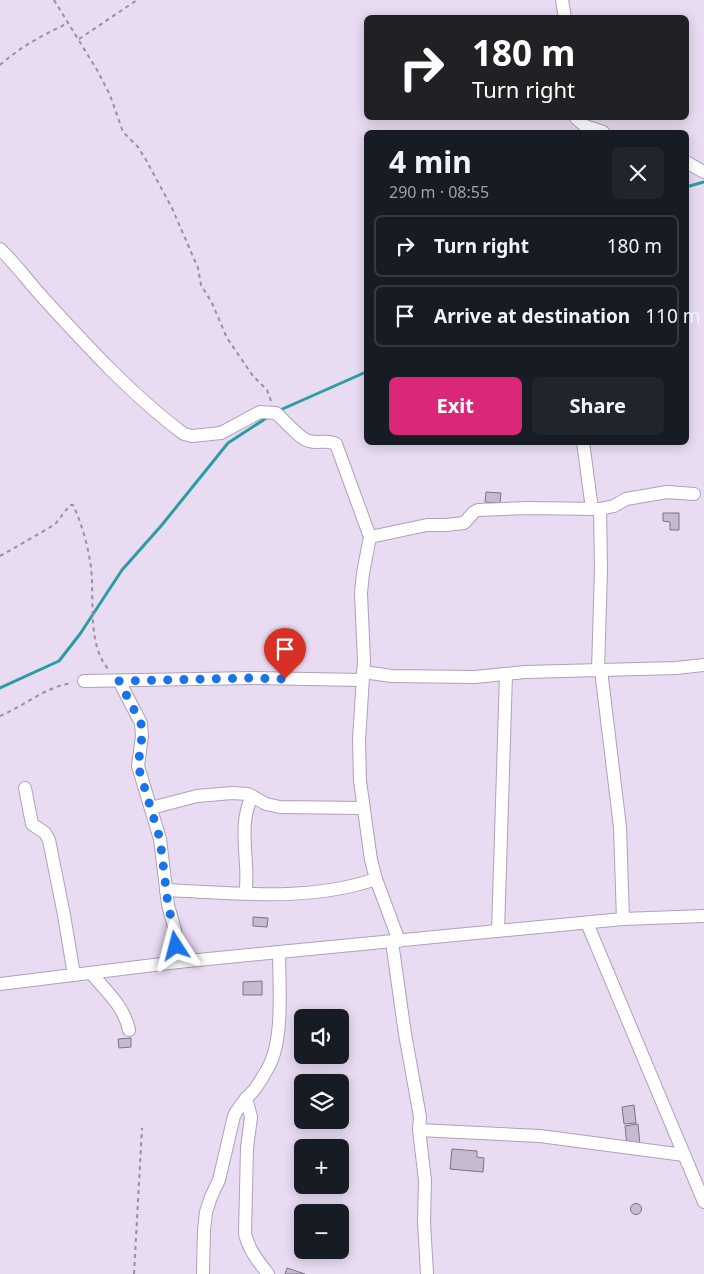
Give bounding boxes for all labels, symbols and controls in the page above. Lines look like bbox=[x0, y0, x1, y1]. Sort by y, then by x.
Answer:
text: 180 m bbox=[472, 29, 575, 76]
icon: right bbox=[389, 35, 454, 100]
text: Turn right bbox=[472, 74, 575, 104]
text: 4 min bbox=[389, 141, 472, 182]
button: close bbox=[612, 147, 664, 199]
text: 290 m · 08:55 bbox=[389, 181, 489, 203]
icon: right bbox=[391, 232, 419, 260]
text: Turn right bbox=[434, 233, 529, 259]
text: 180 m bbox=[607, 233, 662, 259]
icon: arrive bbox=[391, 302, 419, 330]
text: Arrive at destination bbox=[434, 303, 630, 329]
text: 110 m bbox=[645, 303, 701, 329]
button: Exit bbox=[389, 377, 522, 435]
button: Share bbox=[532, 377, 664, 435]
pin bbox=[264, 628, 306, 679]
icon: arrive bbox=[271, 635, 299, 663]
position arrow bbox=[149, 919, 201, 971]
map controls bbox=[294, 1009, 349, 1259]
button: sound bbox=[294, 1009, 349, 1064]
button: layers bbox=[294, 1074, 349, 1129]
button: + bbox=[294, 1139, 349, 1194]
button: − bbox=[294, 1204, 349, 1259]

